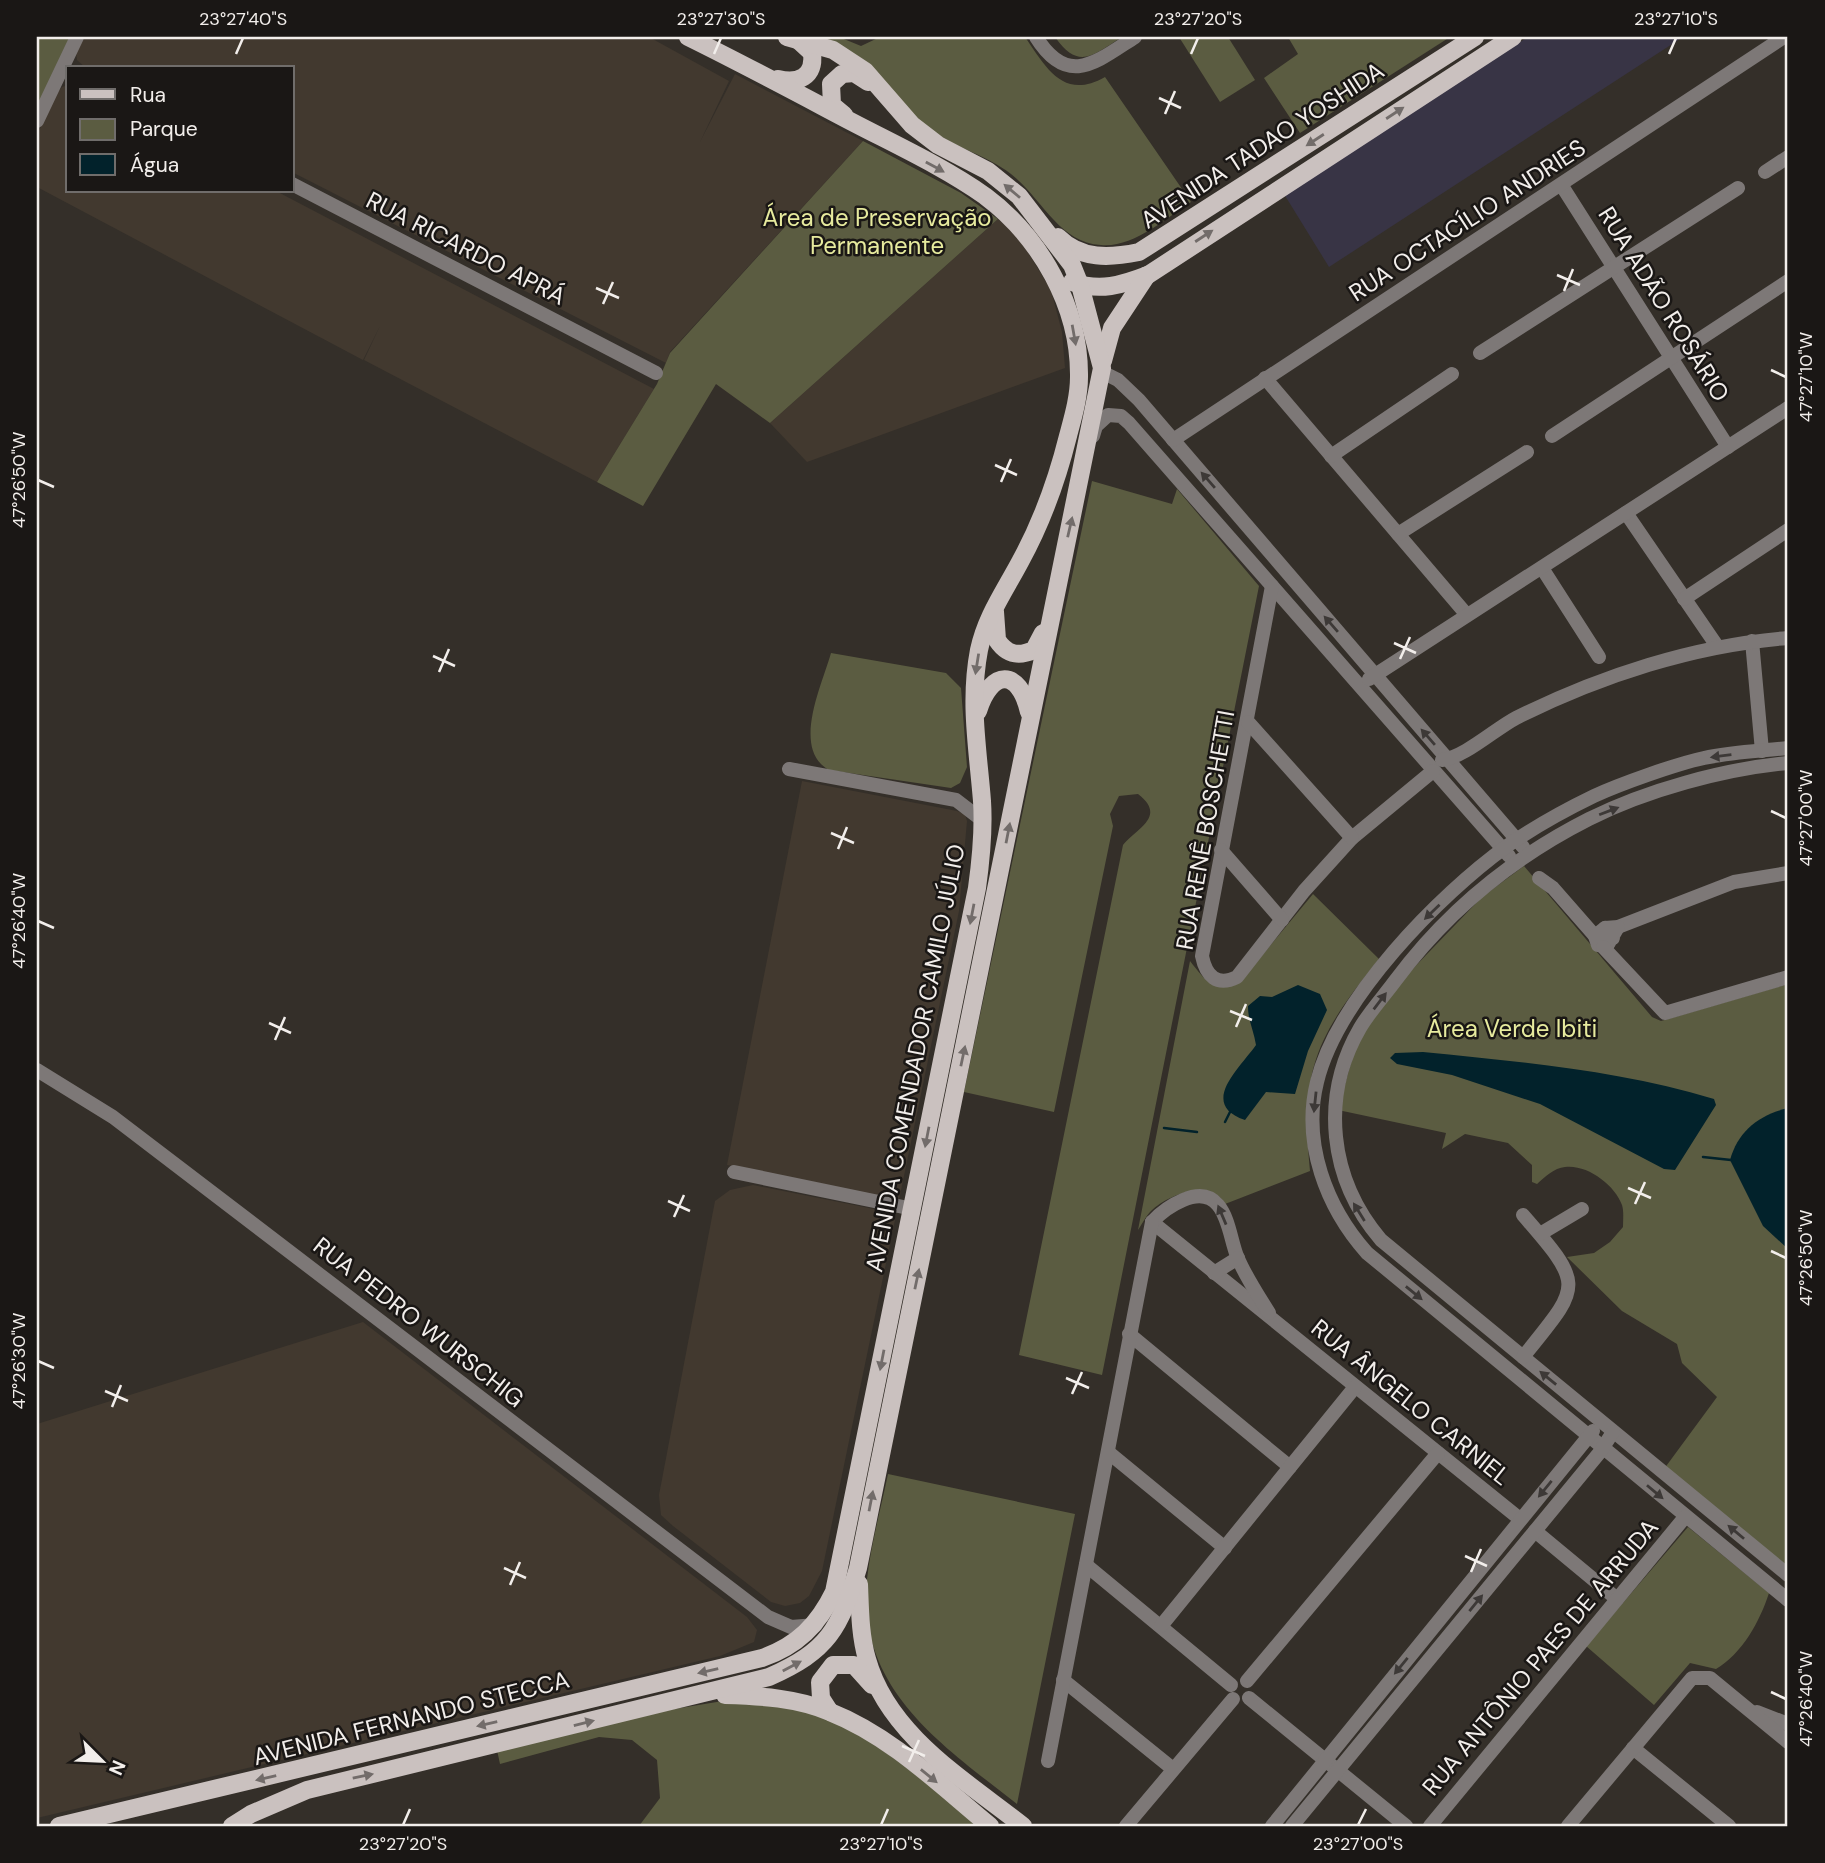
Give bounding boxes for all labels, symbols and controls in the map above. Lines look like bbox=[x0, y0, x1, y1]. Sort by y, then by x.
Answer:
text: 23°27'40"S bbox=[199, 7, 287, 31]
text: 23°27'30"S bbox=[677, 7, 765, 31]
text: 23°27'20"S bbox=[1154, 7, 1242, 31]
text: 23°27'10"S bbox=[1634, 7, 1718, 31]
street label: AVENIDA TADAO YOSHIDA bbox=[1134, 55, 1390, 235]
legend bbox=[66, 66, 294, 192]
text: Rua bbox=[130, 81, 166, 109]
one-way arrow bbox=[1385, 106, 1405, 119]
text: Parque bbox=[130, 115, 198, 143]
street label: RUA OCTACÍLIO ANDRIES bbox=[1343, 132, 1591, 308]
one-way arrow bbox=[1306, 134, 1325, 147]
text: Água bbox=[130, 151, 179, 179]
one-way arrow bbox=[925, 161, 945, 173]
one-way arrow bbox=[1003, 183, 1021, 199]
street label: RUA RICARDO APRÁ bbox=[361, 184, 571, 312]
street label: RUA ADÃO ROSÁRIO bbox=[1592, 201, 1736, 407]
park label: Área de Preservação Permanente bbox=[762, 202, 992, 261]
one-way arrow bbox=[1195, 229, 1213, 243]
one-way arrow bbox=[1069, 325, 1080, 347]
text: 47°27'10"W bbox=[1794, 332, 1818, 422]
text: 47°26'50"W bbox=[7, 432, 31, 528]
one-way arrow bbox=[1201, 472, 1216, 489]
one-way arrow bbox=[1065, 516, 1076, 538]
one-way arrow bbox=[1324, 615, 1339, 632]
one-way arrow bbox=[971, 653, 982, 675]
street label: RUA RENÊ BOSCHETTI bbox=[1169, 708, 1241, 952]
one-way arrow bbox=[1421, 728, 1436, 745]
one-way arrow bbox=[1709, 751, 1731, 762]
text: 47°27'00"W bbox=[1794, 769, 1818, 867]
one-way arrow bbox=[1599, 805, 1620, 816]
one-way arrow bbox=[1003, 822, 1014, 844]
street label: AVENIDA COMENDADOR CAMILO JÚLIO bbox=[858, 841, 972, 1275]
text: 47°26'40"W bbox=[7, 873, 31, 969]
one-way arrow bbox=[966, 903, 977, 925]
one-way arrow bbox=[1424, 904, 1441, 920]
one-way arrow bbox=[1373, 992, 1388, 1010]
park label: Área Verde Ibiti bbox=[1427, 1013, 1597, 1044]
one-way arrow bbox=[957, 1045, 968, 1067]
one-way arrow bbox=[1309, 1091, 1320, 1113]
one-way arrow bbox=[922, 1126, 933, 1148]
one-way arrow bbox=[1353, 1202, 1366, 1222]
one-way arrow bbox=[1217, 1205, 1228, 1226]
text: 47°26'50"W bbox=[1794, 1210, 1818, 1306]
street label: RUA PEDRO WURSCHIG bbox=[307, 1230, 531, 1414]
one-way arrow bbox=[912, 1268, 923, 1290]
one-way arrow bbox=[1405, 1285, 1423, 1301]
street label: RUA ÂNGELO CARNIEL bbox=[1305, 1312, 1517, 1492]
text: 47°26'30"W bbox=[7, 1313, 31, 1409]
one-way arrow bbox=[876, 1349, 887, 1371]
one-way arrow bbox=[1540, 1370, 1558, 1385]
one-way arrow bbox=[1537, 1480, 1552, 1498]
one-way arrow bbox=[1646, 1485, 1664, 1500]
one-way arrow bbox=[866, 1490, 877, 1512]
street label: RUA ANTÔNIO PAES DE ARRUDA bbox=[1415, 1512, 1665, 1802]
one-way arrow bbox=[1727, 1525, 1744, 1540]
one-way arrow bbox=[1468, 1595, 1483, 1613]
text: 47°26'40"W bbox=[1794, 1651, 1818, 1747]
one-way arrow bbox=[1394, 1657, 1409, 1675]
one-way arrow bbox=[782, 1660, 802, 1672]
street label: AVENIDA FERNANDO STECCA bbox=[250, 1664, 572, 1772]
one-way arrow bbox=[697, 1666, 719, 1677]
one-way arrow bbox=[573, 1717, 595, 1728]
one-way arrow bbox=[476, 1719, 498, 1730]
north arrow bbox=[66, 1727, 136, 1797]
text: N bbox=[103, 1756, 131, 1779]
one-way arrow bbox=[919, 1768, 937, 1783]
one-way arrow bbox=[352, 1771, 374, 1782]
one-way arrow bbox=[255, 1773, 277, 1784]
text: 23°27'20"S bbox=[359, 1832, 447, 1856]
text: 23°27'10"S bbox=[839, 1832, 923, 1856]
text: 23°27'00"S bbox=[1313, 1832, 1403, 1856]

